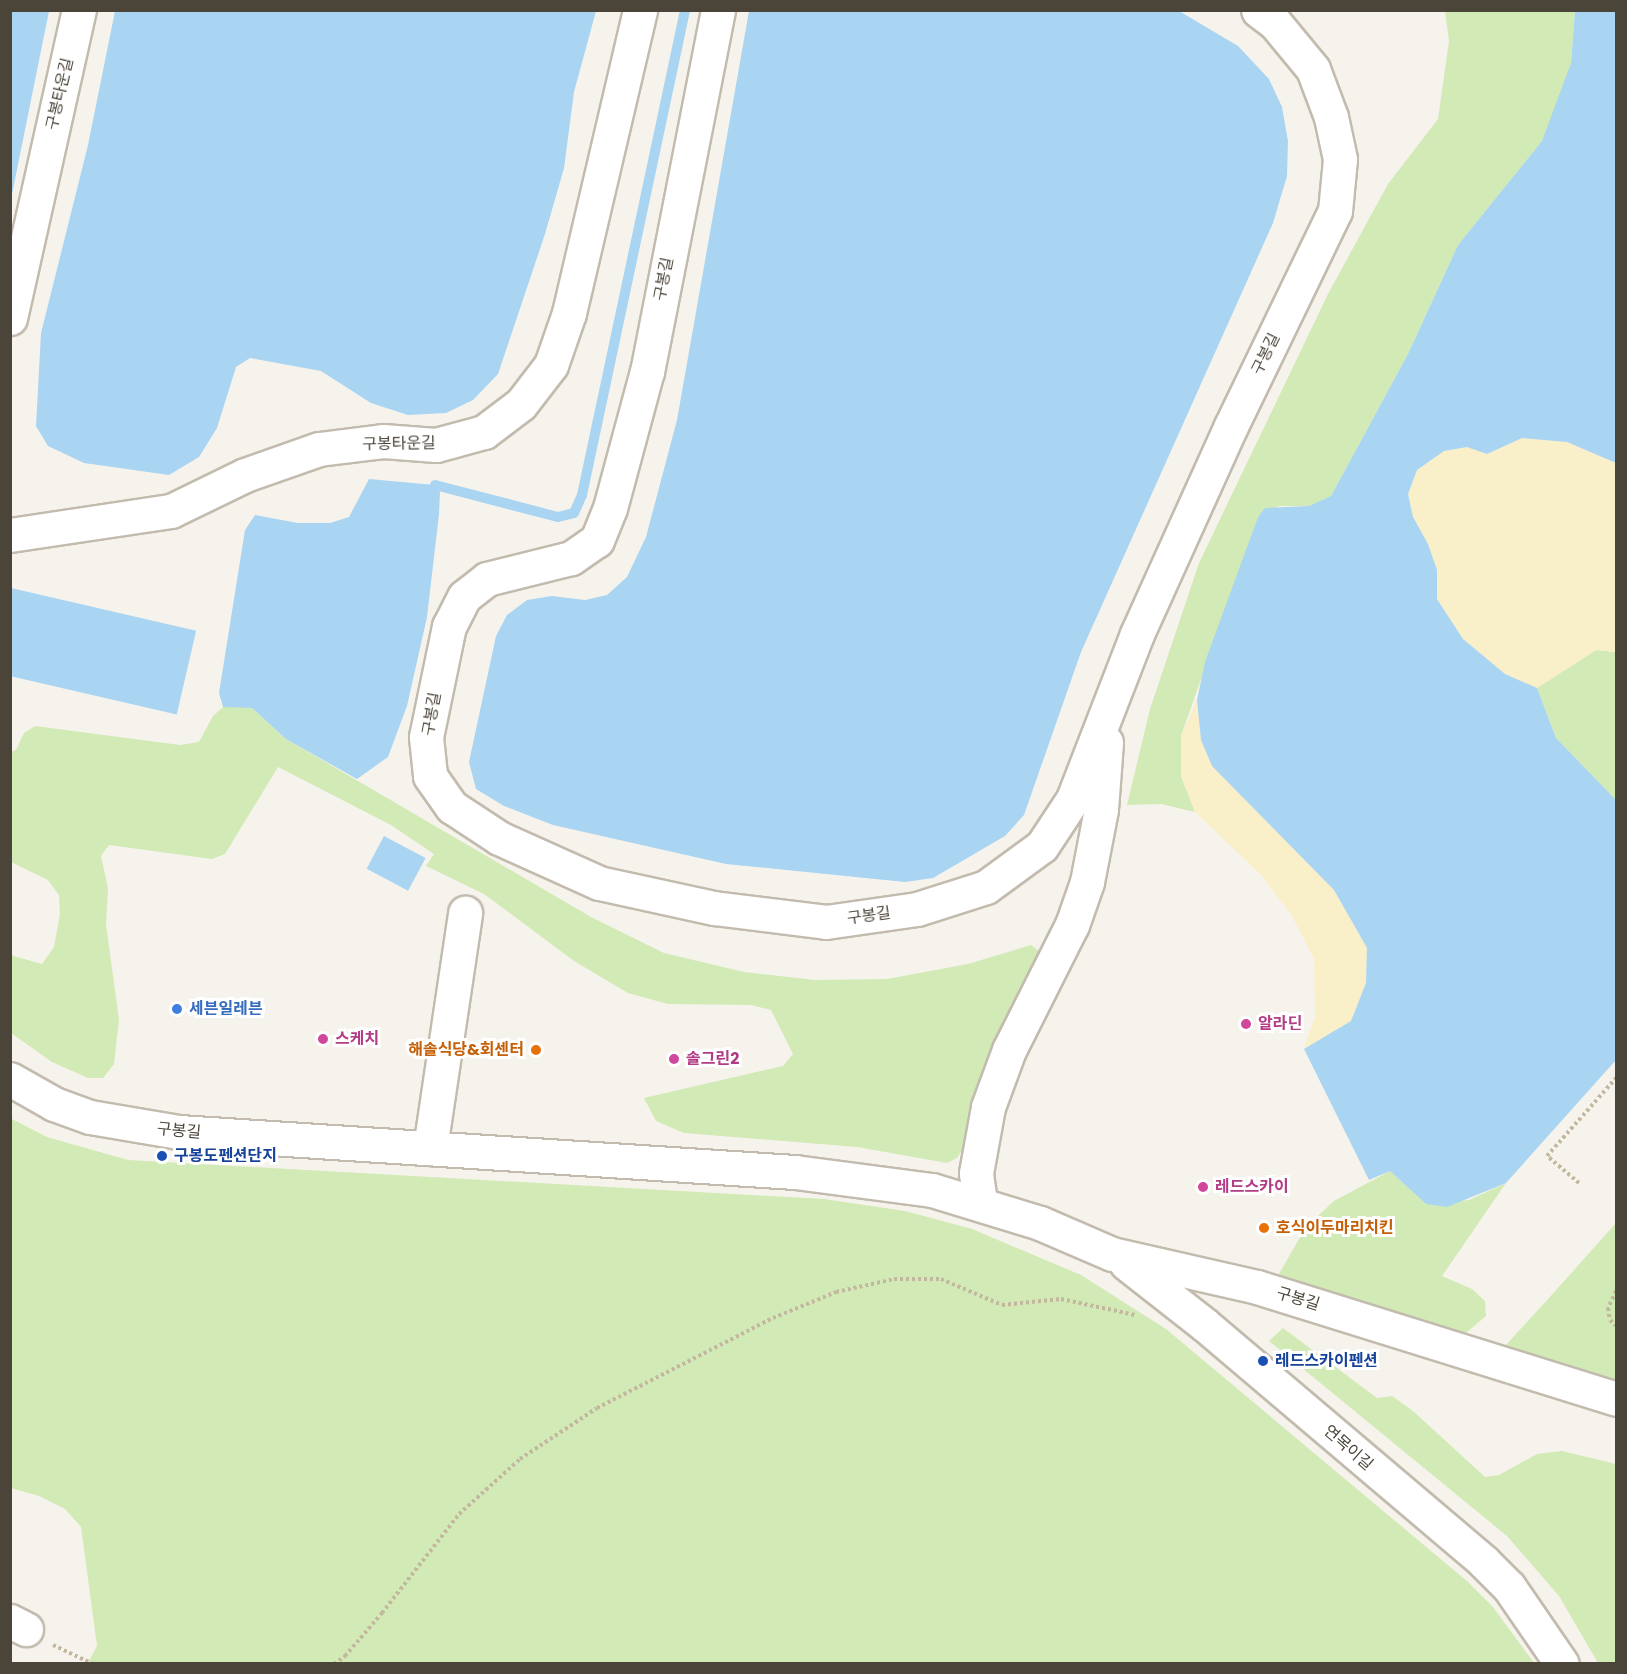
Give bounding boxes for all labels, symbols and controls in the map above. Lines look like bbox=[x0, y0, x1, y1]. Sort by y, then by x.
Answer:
street label: 구봉타운길 bbox=[42, 56, 78, 132]
street label: 구봉길 bbox=[650, 255, 678, 303]
street label: 구봉길 bbox=[1248, 330, 1284, 378]
street label: 구봉타운길 bbox=[362, 434, 436, 454]
street label: 구봉길 bbox=[419, 691, 445, 737]
street label: 구봉길 bbox=[846, 903, 892, 929]
place label: 세븐일레븐 bbox=[189, 999, 263, 1019]
marker: 세븐일레븐 bbox=[170, 1002, 184, 1016]
place label: 알라딘 bbox=[1258, 1014, 1302, 1034]
marker: 알라딘 bbox=[1239, 1017, 1253, 1031]
place label: 스케치 bbox=[335, 1029, 379, 1049]
marker: 스케치 bbox=[316, 1032, 330, 1046]
place label: 해솔식당&회센터 bbox=[408, 1040, 524, 1060]
marker: 해솔식당&회센터 bbox=[529, 1043, 543, 1057]
place label: 솔그린2 bbox=[686, 1049, 739, 1069]
marker: 솔그린2 bbox=[667, 1052, 681, 1066]
street label: 구봉길 bbox=[156, 1120, 202, 1142]
place label: 구봉도펜션단지 bbox=[174, 1146, 277, 1166]
marker: 구봉도펜션단지 bbox=[155, 1149, 169, 1163]
place label: 레드스카이 bbox=[1215, 1177, 1289, 1197]
marker: 레드스카이 bbox=[1196, 1180, 1210, 1194]
place label: 호식이두마리치킨 bbox=[1276, 1218, 1394, 1238]
marker: 호식이두마리치킨 bbox=[1257, 1221, 1271, 1235]
street label: 구봉길 bbox=[1274, 1283, 1322, 1315]
place label: 레드스카이펜션 bbox=[1275, 1351, 1378, 1371]
marker: 레드스카이펜션 bbox=[1256, 1354, 1270, 1368]
street label: 연목이길 bbox=[1319, 1421, 1377, 1475]

